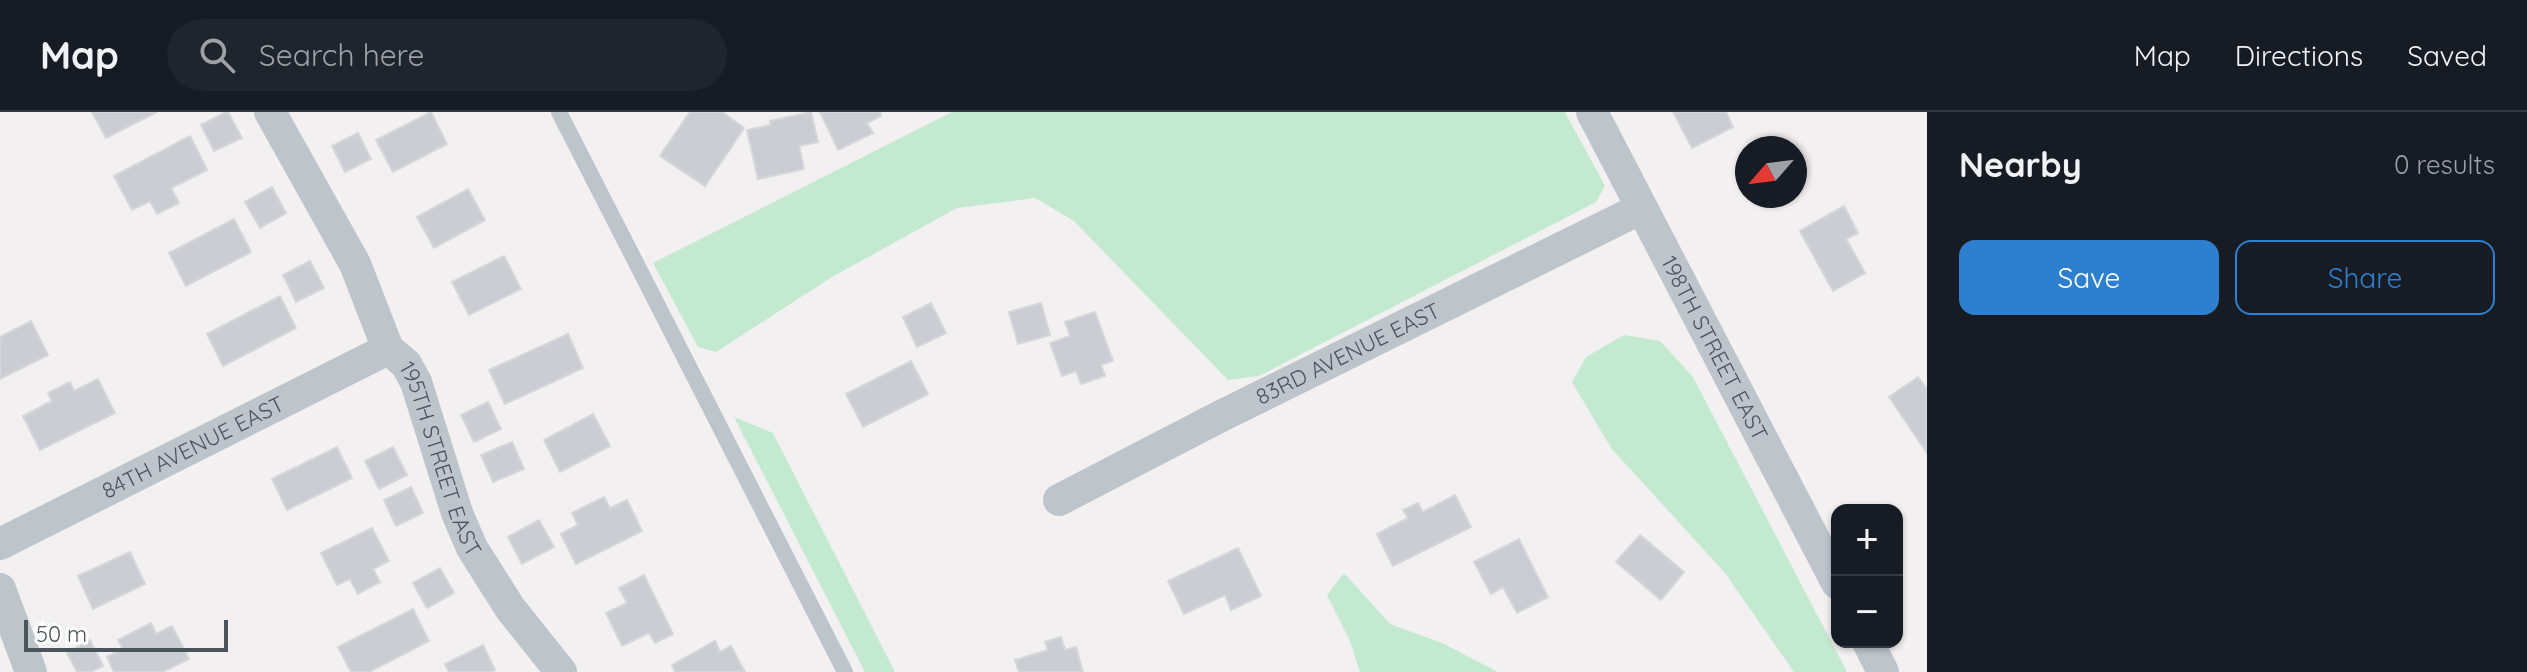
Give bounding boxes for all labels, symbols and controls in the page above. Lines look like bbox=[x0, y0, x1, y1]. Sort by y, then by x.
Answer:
search box bbox=[167, 19, 727, 91]
text: Map bbox=[40, 31, 119, 79]
icon: search bbox=[195, 33, 239, 77]
text: Search here bbox=[259, 36, 424, 74]
text: Map bbox=[2134, 38, 2191, 73]
text: Directions bbox=[2235, 38, 2363, 73]
text: Saved bbox=[2407, 38, 2487, 73]
north arrow bbox=[1735, 136, 1807, 208]
text: Nearby bbox=[1959, 143, 2082, 186]
text: 0 results bbox=[2394, 148, 2495, 181]
button: Save bbox=[1959, 240, 2219, 315]
button: Share bbox=[2235, 240, 2495, 315]
street label: 198TH STREET EAST bbox=[1655, 251, 1774, 445]
street label: 83RD AVENUE EAST bbox=[1251, 296, 1445, 411]
street label: 195TH STREET EAST bbox=[393, 356, 488, 562]
street label: 84TH AVENUE EAST bbox=[97, 389, 289, 505]
map controls bbox=[1831, 504, 1903, 648]
button: + bbox=[1831, 504, 1903, 576]
button: − bbox=[1831, 576, 1903, 648]
scale bar bbox=[24, 616, 228, 652]
text: 50 m bbox=[36, 620, 87, 648]

